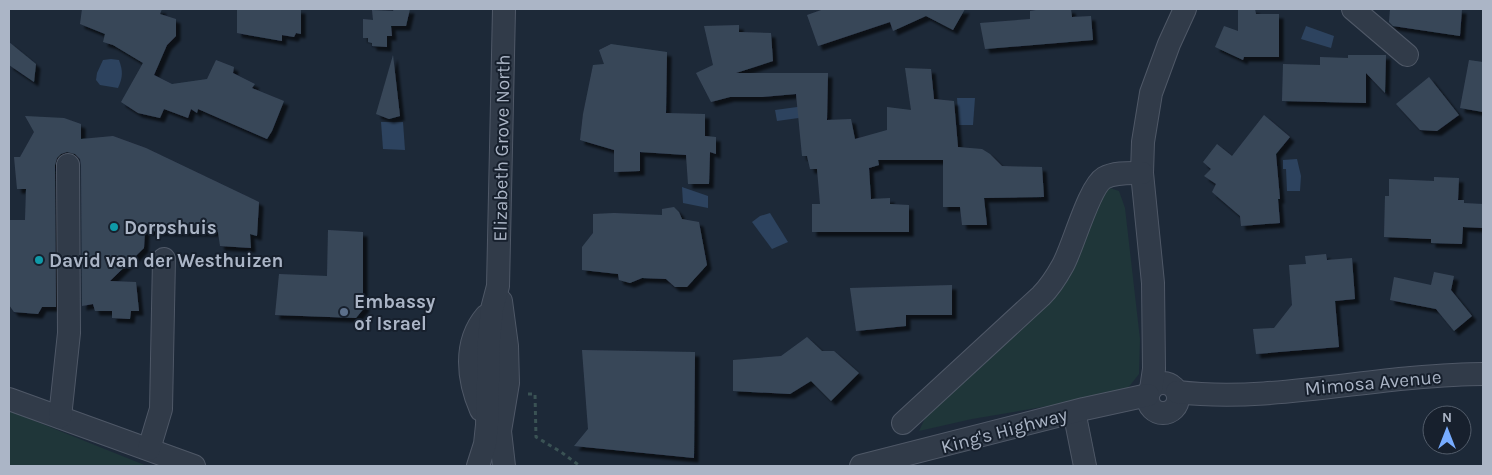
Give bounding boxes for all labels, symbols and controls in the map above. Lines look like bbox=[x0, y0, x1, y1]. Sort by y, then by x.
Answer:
street label: Elizabeth Grove North bbox=[489, 54, 515, 242]
place label: Dorpshuis bbox=[124, 217, 217, 239]
marker: Dorpshuis bbox=[108, 221, 120, 233]
place label: David van der Westhuizen bbox=[49, 250, 283, 272]
marker: David van der Westhuizen bbox=[33, 254, 45, 266]
place label: Embassy of Israel bbox=[354, 291, 436, 335]
marker: Embassy of Israel bbox=[338, 306, 350, 318]
street label: Mimosa Avenue bbox=[1304, 366, 1442, 400]
street label: King's Highway bbox=[939, 403, 1070, 458]
north arrow bbox=[1422, 405, 1472, 455]
text: N bbox=[1442, 409, 1452, 426]

